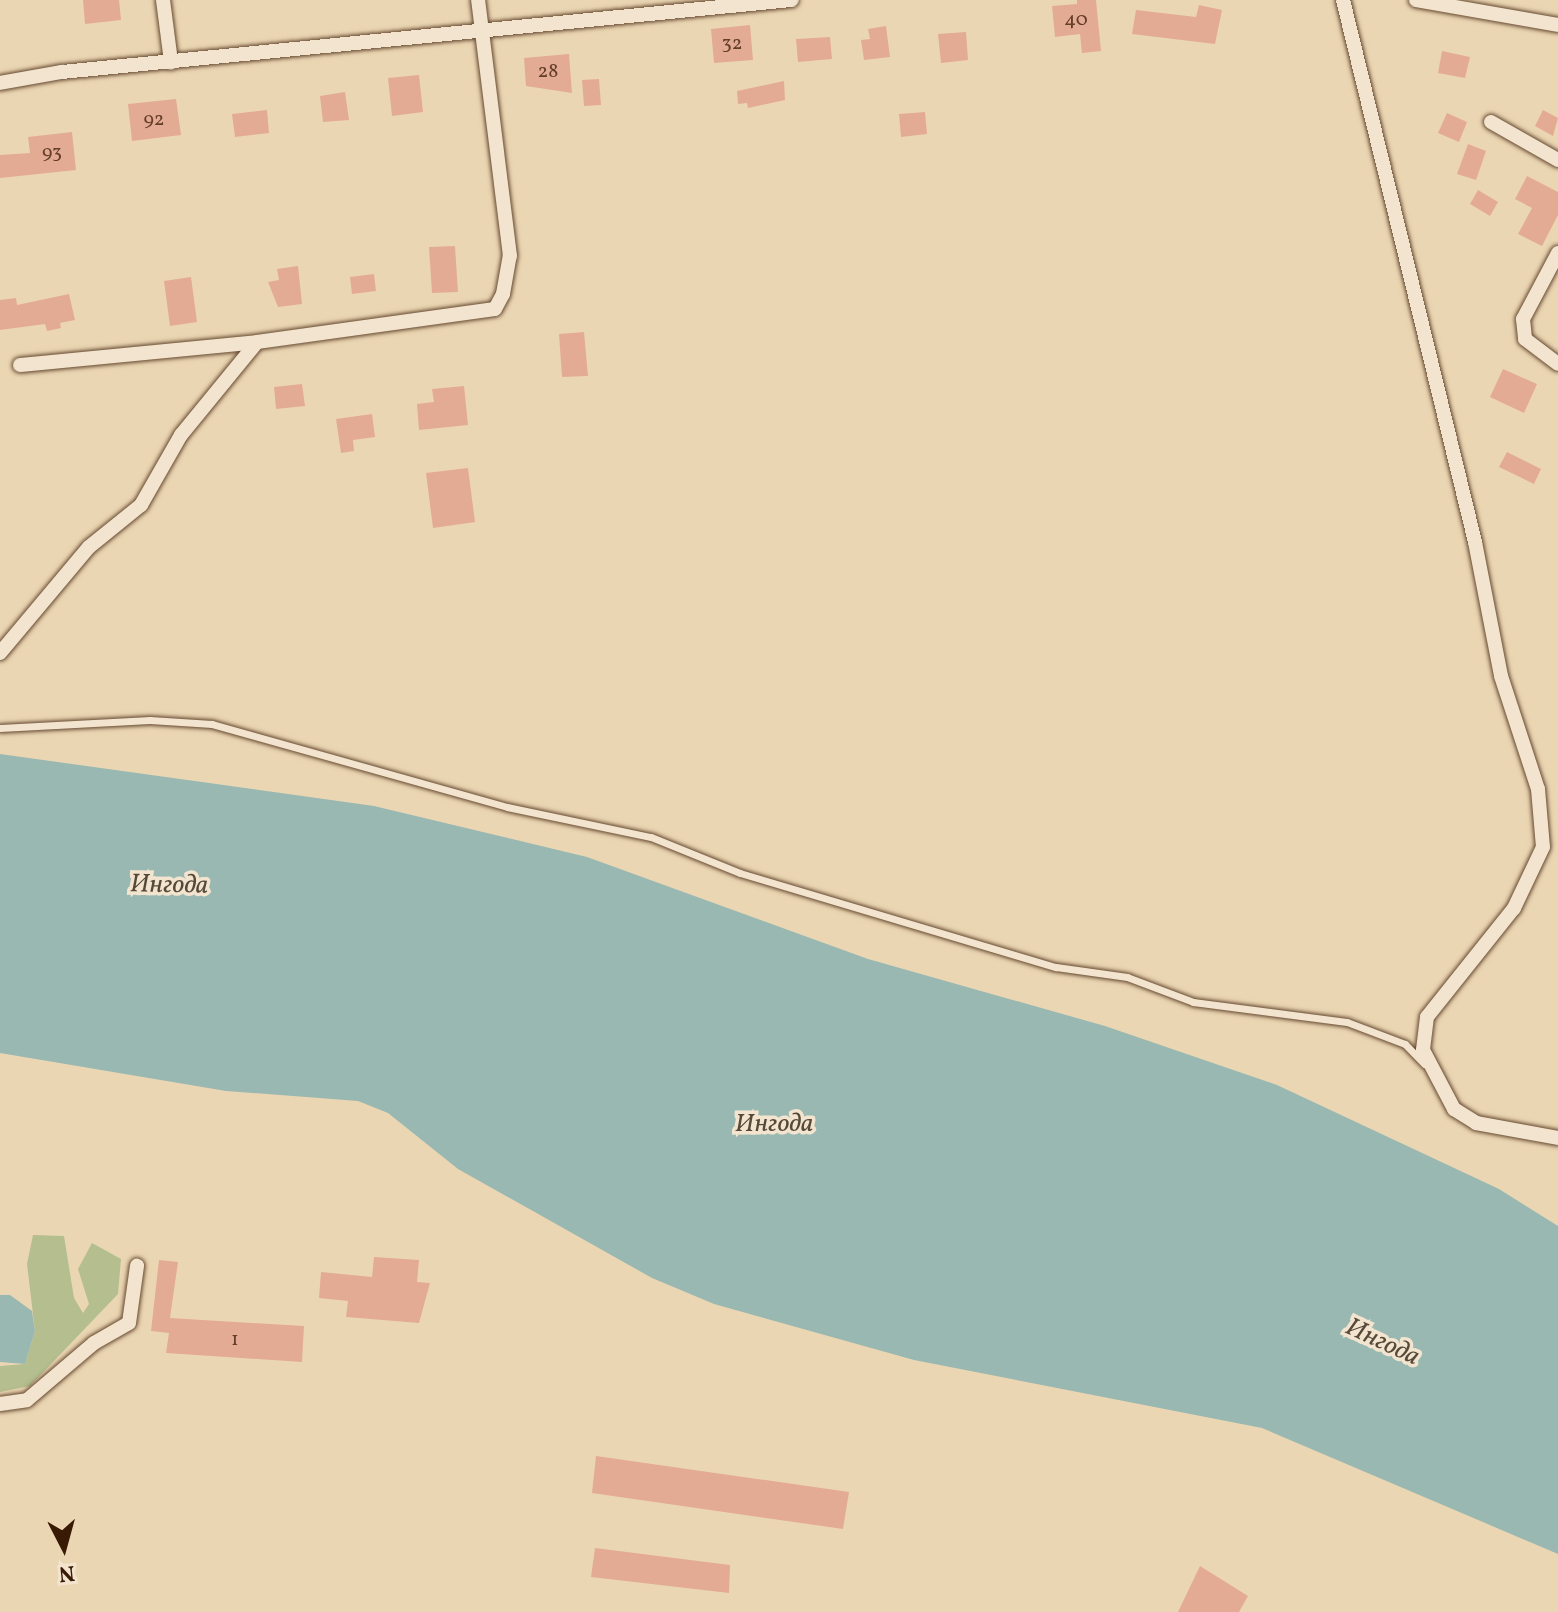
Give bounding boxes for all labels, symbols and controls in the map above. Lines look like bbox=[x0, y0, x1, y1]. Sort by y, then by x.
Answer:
house number: 40 bbox=[1064, 8, 1088, 32]
house number: 32 bbox=[722, 32, 742, 56]
house number: 28 bbox=[538, 60, 558, 84]
house number: 92 bbox=[143, 108, 165, 132]
house number: 93 bbox=[42, 141, 62, 165]
water label: Ингода bbox=[130, 870, 208, 902]
water label: Ингода bbox=[735, 1109, 813, 1141]
water label: Ингода bbox=[1340, 1312, 1424, 1374]
house number: 1 bbox=[231, 1328, 239, 1352]
north arrow bbox=[24, 1508, 104, 1588]
text: N bbox=[57, 1556, 76, 1589]

